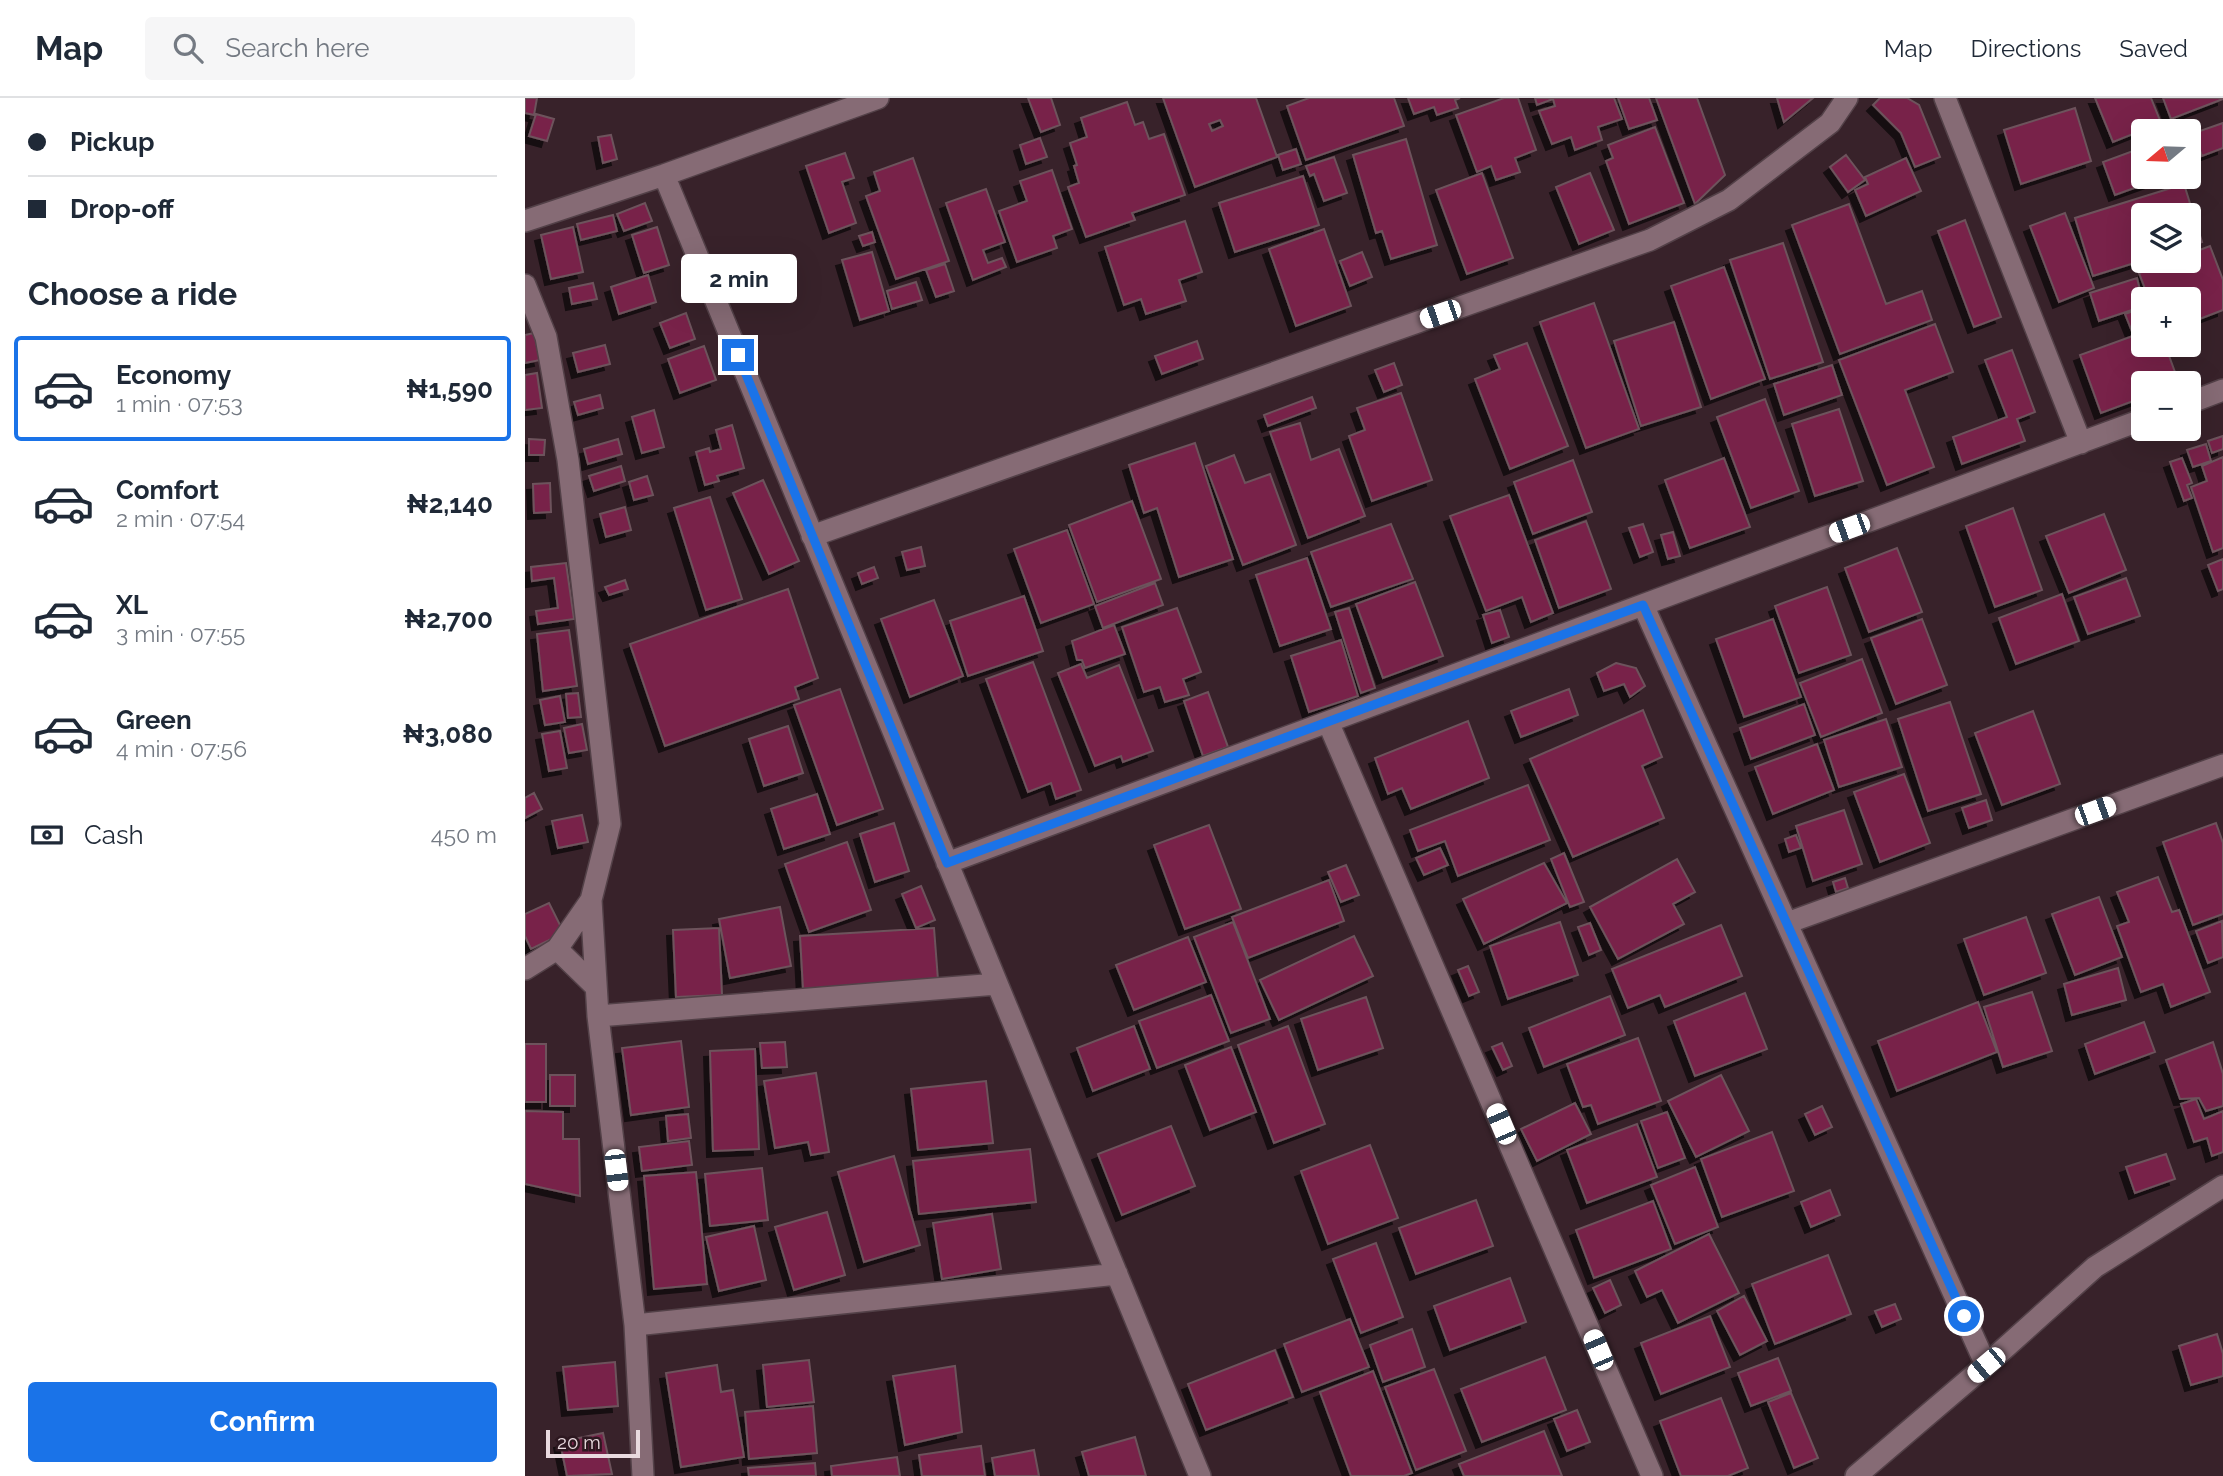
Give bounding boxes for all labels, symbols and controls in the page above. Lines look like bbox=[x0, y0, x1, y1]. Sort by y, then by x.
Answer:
search box bbox=[145, 17, 635, 80]
text: Map bbox=[35, 29, 103, 68]
icon: search bbox=[169, 29, 207, 67]
text: Search here bbox=[225, 33, 370, 63]
text: Map bbox=[1884, 34, 1933, 63]
text: Directions bbox=[1971, 34, 2081, 63]
text: Saved bbox=[2119, 34, 2188, 63]
north arrow bbox=[2131, 119, 2201, 189]
map controls bbox=[2131, 119, 2201, 441]
text: Pickup bbox=[70, 127, 155, 157]
text: Drop-off bbox=[70, 194, 174, 224]
button: layers bbox=[2131, 203, 2201, 273]
callout: 2 min bbox=[680, 254, 796, 302]
text: 2 min bbox=[709, 265, 769, 292]
text: Choose a ride bbox=[28, 275, 237, 312]
button: + bbox=[2131, 287, 2201, 357]
car bbox=[1417, 297, 1464, 331]
route end bbox=[722, 339, 754, 371]
icon: car bbox=[32, 357, 95, 420]
text: Economy bbox=[116, 360, 231, 390]
button: − bbox=[2131, 371, 2201, 441]
text: ₦1,590 bbox=[406, 374, 493, 404]
text: 1 min · 07:53 bbox=[116, 390, 243, 417]
icon: car bbox=[32, 472, 95, 535]
text: Comfort bbox=[116, 475, 219, 505]
text: ₦2,140 bbox=[406, 489, 493, 519]
text: 2 min · 07:54 bbox=[116, 505, 245, 532]
car bbox=[1826, 511, 1873, 545]
icon: car bbox=[32, 587, 95, 650]
text: XL bbox=[116, 590, 148, 620]
text: ₦2,700 bbox=[404, 604, 493, 634]
text: 3 min · 07:55 bbox=[116, 620, 245, 647]
icon: car bbox=[32, 702, 95, 765]
text: Green bbox=[116, 705, 192, 735]
text: ₦3,080 bbox=[402, 719, 493, 749]
text: 4 min · 07:56 bbox=[116, 735, 247, 762]
car bbox=[2072, 794, 2119, 828]
icon: cash bbox=[28, 816, 66, 854]
text: Cash bbox=[84, 820, 144, 850]
text: 450 m bbox=[431, 821, 497, 848]
car bbox=[1484, 1101, 1519, 1147]
car bbox=[604, 1148, 629, 1192]
route start bbox=[1948, 1300, 1980, 1332]
car bbox=[1581, 1327, 1616, 1373]
car bbox=[1964, 1343, 2009, 1387]
button: Confirm bbox=[28, 1382, 497, 1462]
scale bar bbox=[546, 1427, 641, 1459]
text: 20 m bbox=[557, 1431, 601, 1453]

